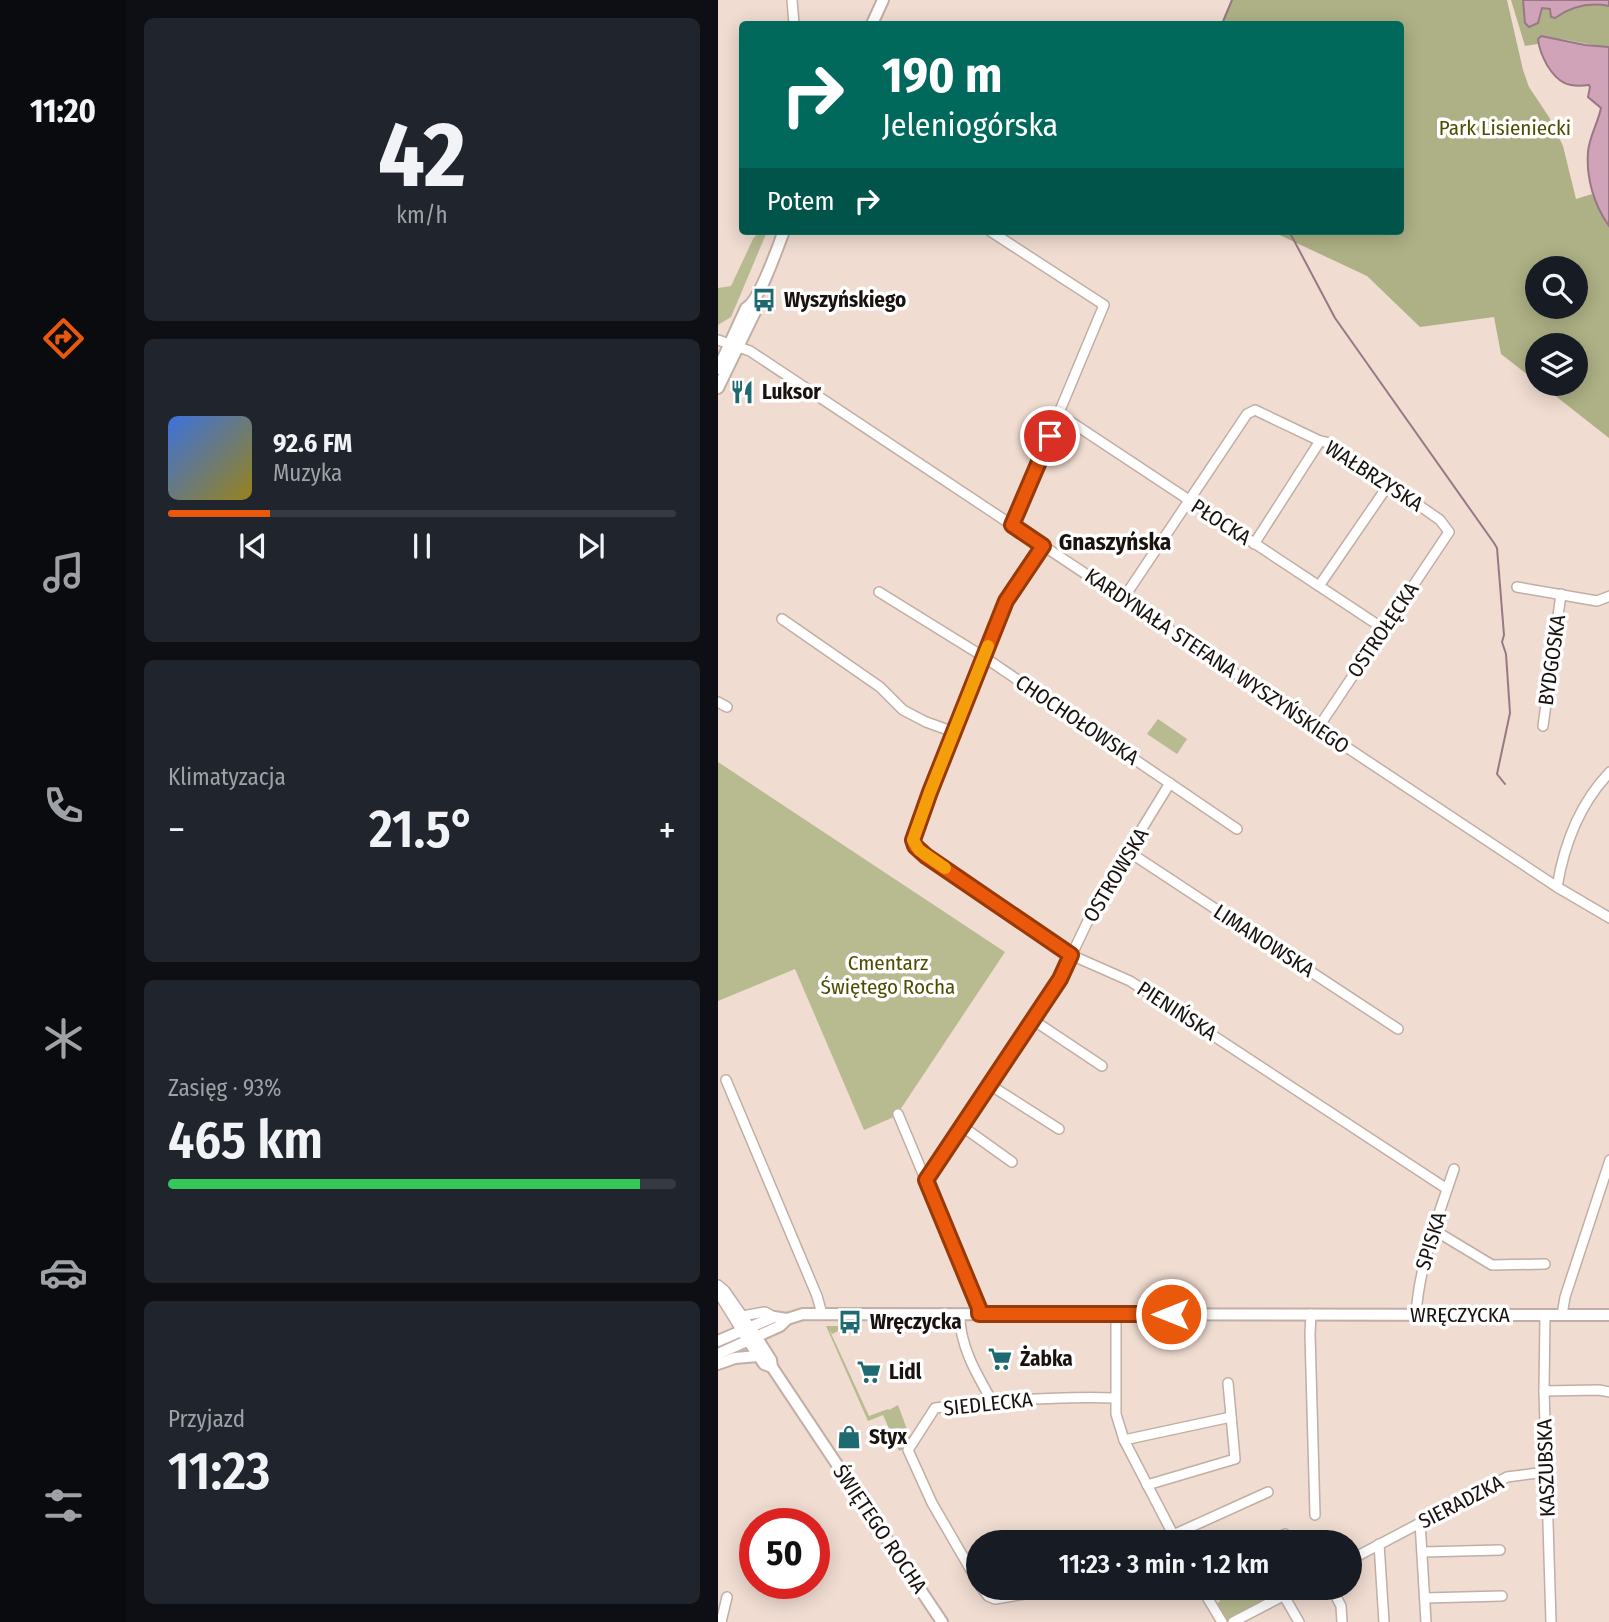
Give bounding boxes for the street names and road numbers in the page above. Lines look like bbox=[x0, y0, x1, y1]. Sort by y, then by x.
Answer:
street label: WAŁBRZYSKA bbox=[1320, 435, 1428, 517]
street label: PŁOCKA bbox=[1186, 493, 1256, 551]
street label: KARDYNAŁA STEFANA WYSZYŃSKIEGO bbox=[1080, 563, 1354, 759]
street label: OSTROŁĘCKA bbox=[1342, 577, 1424, 683]
street label: BYDGOSKA bbox=[1533, 613, 1571, 707]
street label: CHOCHOŁOWSKA bbox=[1010, 669, 1144, 771]
street label: OSTROWSKA bbox=[1078, 823, 1154, 927]
street label: LIMANOWSKA bbox=[1209, 899, 1319, 983]
street label: PIENIŃSKA bbox=[1132, 976, 1222, 1046]
street label: SPISKA bbox=[1410, 1209, 1452, 1273]
street label: WRĘCZYCKA bbox=[1410, 1302, 1510, 1328]
street label: SIEDLECKA bbox=[942, 1386, 1034, 1422]
street label: KASZUBSKA bbox=[1531, 1419, 1561, 1517]
street label: ŚWIĘTEGO ROCHA bbox=[827, 1460, 933, 1598]
street label: SIERADZKA bbox=[1414, 1470, 1508, 1534]

